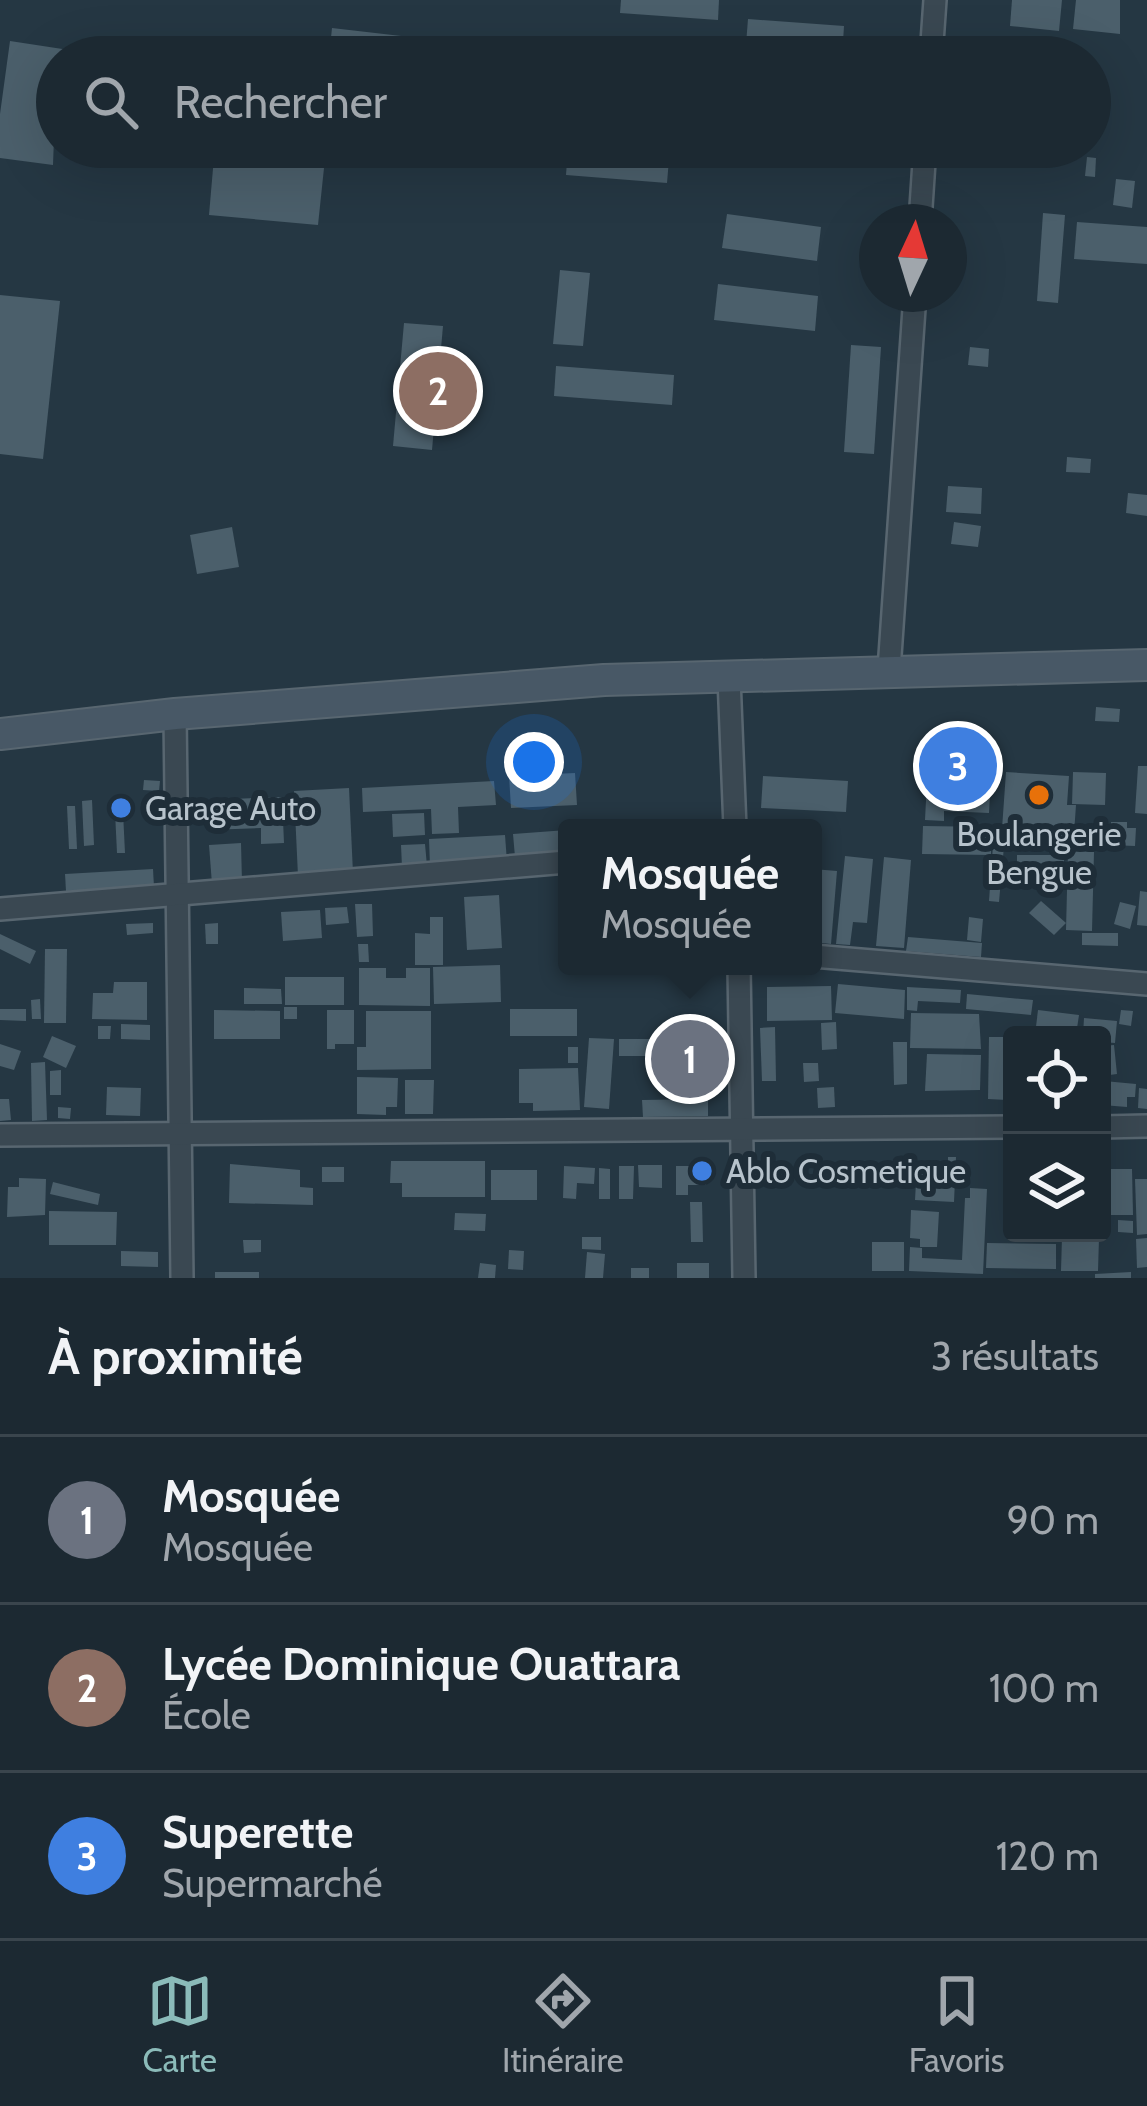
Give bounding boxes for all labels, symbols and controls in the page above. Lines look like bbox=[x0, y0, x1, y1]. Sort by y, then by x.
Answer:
search box bbox=[36, 36, 1111, 168]
icon: search bbox=[78, 69, 144, 135]
text: Rechercher bbox=[174, 75, 387, 129]
north arrow bbox=[859, 204, 967, 312]
pin: 2 bbox=[399, 346, 477, 436]
pin: 3 bbox=[919, 721, 997, 811]
your location bbox=[504, 732, 564, 792]
marker: Boulangerie Bengue bbox=[1026, 782, 1052, 808]
place label: Garage Auto bbox=[145, 788, 316, 828]
marker: Garage Auto bbox=[108, 795, 134, 821]
place label: Boulangerie Bengue bbox=[957, 814, 1121, 892]
popup bbox=[558, 819, 822, 975]
text: Mosquée bbox=[601, 846, 779, 900]
text: Mosquée bbox=[601, 900, 752, 948]
pin: 1 bbox=[651, 1014, 729, 1104]
map controls bbox=[1003, 1026, 1111, 1242]
button: locate bbox=[1003, 1026, 1111, 1134]
button: layers bbox=[1003, 1134, 1111, 1242]
place label: Ablo Cosmetique bbox=[726, 1151, 966, 1191]
marker: Ablo Cosmetique bbox=[689, 1158, 715, 1184]
text: À proximité bbox=[48, 1325, 303, 1387]
text: 3 résultats bbox=[931, 1332, 1099, 1380]
text: Mosquée bbox=[162, 1469, 341, 1523]
text: 1 bbox=[80, 1496, 94, 1544]
text: 90 m bbox=[1007, 1496, 1099, 1544]
text: Mosquée bbox=[162, 1523, 313, 1571]
text: Lycée Dominique Ouattara bbox=[162, 1637, 680, 1691]
text: 2 bbox=[77, 1664, 97, 1712]
text: 100 m bbox=[989, 1664, 1099, 1712]
text: École bbox=[162, 1691, 251, 1739]
text: Superette bbox=[162, 1805, 353, 1859]
text: 3 bbox=[76, 1832, 98, 1880]
text: 120 m bbox=[996, 1832, 1099, 1880]
text: Supermarché bbox=[162, 1859, 383, 1907]
tab: Carte bbox=[143, 1968, 217, 2080]
tab: Itinéraire bbox=[502, 1968, 624, 2080]
tab: Favoris bbox=[909, 1968, 1004, 2080]

